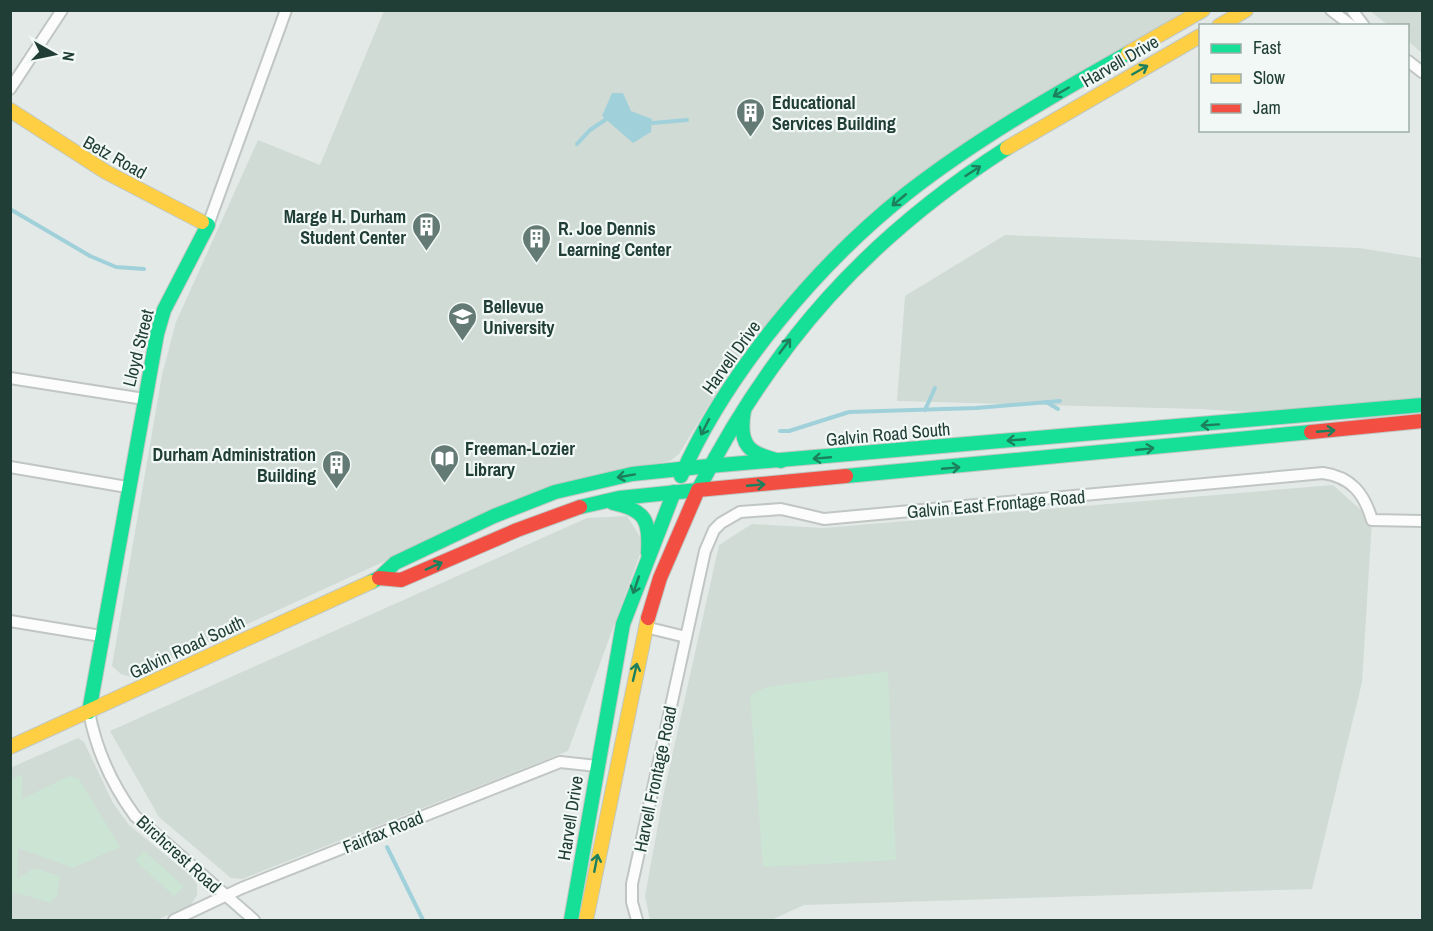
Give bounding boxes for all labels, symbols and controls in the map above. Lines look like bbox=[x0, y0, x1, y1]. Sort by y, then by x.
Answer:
north arrow bbox=[24, 24, 84, 84]
legend bbox=[1199, 24, 1409, 132]
street label: Harvell Drive bbox=[1077, 29, 1163, 93]
text: Fast bbox=[1253, 35, 1281, 60]
text: N bbox=[57, 50, 80, 63]
one-way arrow bbox=[1131, 64, 1149, 75]
text: Slow bbox=[1253, 65, 1285, 90]
one-way arrow bbox=[1053, 87, 1070, 99]
place label: Educational Services Building bbox=[772, 90, 896, 136]
text: Jam bbox=[1253, 95, 1281, 120]
building icon: Educational Services Building bbox=[735, 96, 767, 138]
street label: Betz Road bbox=[79, 129, 151, 185]
one-way arrow bbox=[965, 164, 982, 177]
one-way arrow bbox=[892, 193, 907, 207]
place label: Marge H. Durham Student Center bbox=[284, 204, 406, 250]
building icon: Marge H. Durham Student Center bbox=[411, 210, 443, 252]
place label: R. Joe Dennis Learning Center bbox=[558, 216, 671, 262]
building icon: R. Joe Dennis Learning Center bbox=[521, 222, 553, 264]
place label: Bellevue University bbox=[483, 294, 555, 340]
school or university icon: Bellevue University bbox=[446, 300, 478, 342]
street label: Lloyd Street bbox=[116, 307, 160, 389]
street label: Harvell Drive bbox=[696, 315, 766, 399]
one-way arrow bbox=[779, 338, 792, 354]
street label: Galvin Road South bbox=[825, 416, 951, 452]
one-way arrow bbox=[699, 417, 710, 435]
one-way arrow bbox=[1201, 419, 1221, 430]
one-way arrow bbox=[1315, 425, 1335, 436]
one-way arrow bbox=[1006, 435, 1026, 446]
place label: Freeman-Lozier Library bbox=[465, 436, 575, 482]
place label: Durham Administration Building bbox=[153, 442, 316, 488]
library icon: Freeman-Lozier Library bbox=[428, 442, 460, 484]
one-way arrow bbox=[1134, 443, 1154, 454]
building icon: Durham Administration Building bbox=[321, 448, 353, 490]
one-way arrow bbox=[812, 453, 832, 464]
one-way arrow bbox=[940, 462, 960, 473]
one-way arrow bbox=[617, 471, 637, 482]
one-way arrow bbox=[746, 479, 766, 490]
street label: Galvin East Frontage Road bbox=[906, 484, 1086, 524]
one-way arrow bbox=[425, 560, 443, 571]
one-way arrow bbox=[630, 575, 641, 594]
street label: Galvin Road South bbox=[125, 609, 249, 685]
one-way arrow bbox=[630, 663, 642, 682]
street label: Harvell Frontage Road bbox=[627, 704, 683, 854]
street label: Harvell Drive bbox=[551, 774, 589, 862]
street label: Fairfax Road bbox=[339, 805, 427, 859]
street label: Birchcrest Road bbox=[131, 809, 227, 899]
one-way arrow bbox=[591, 854, 602, 873]

